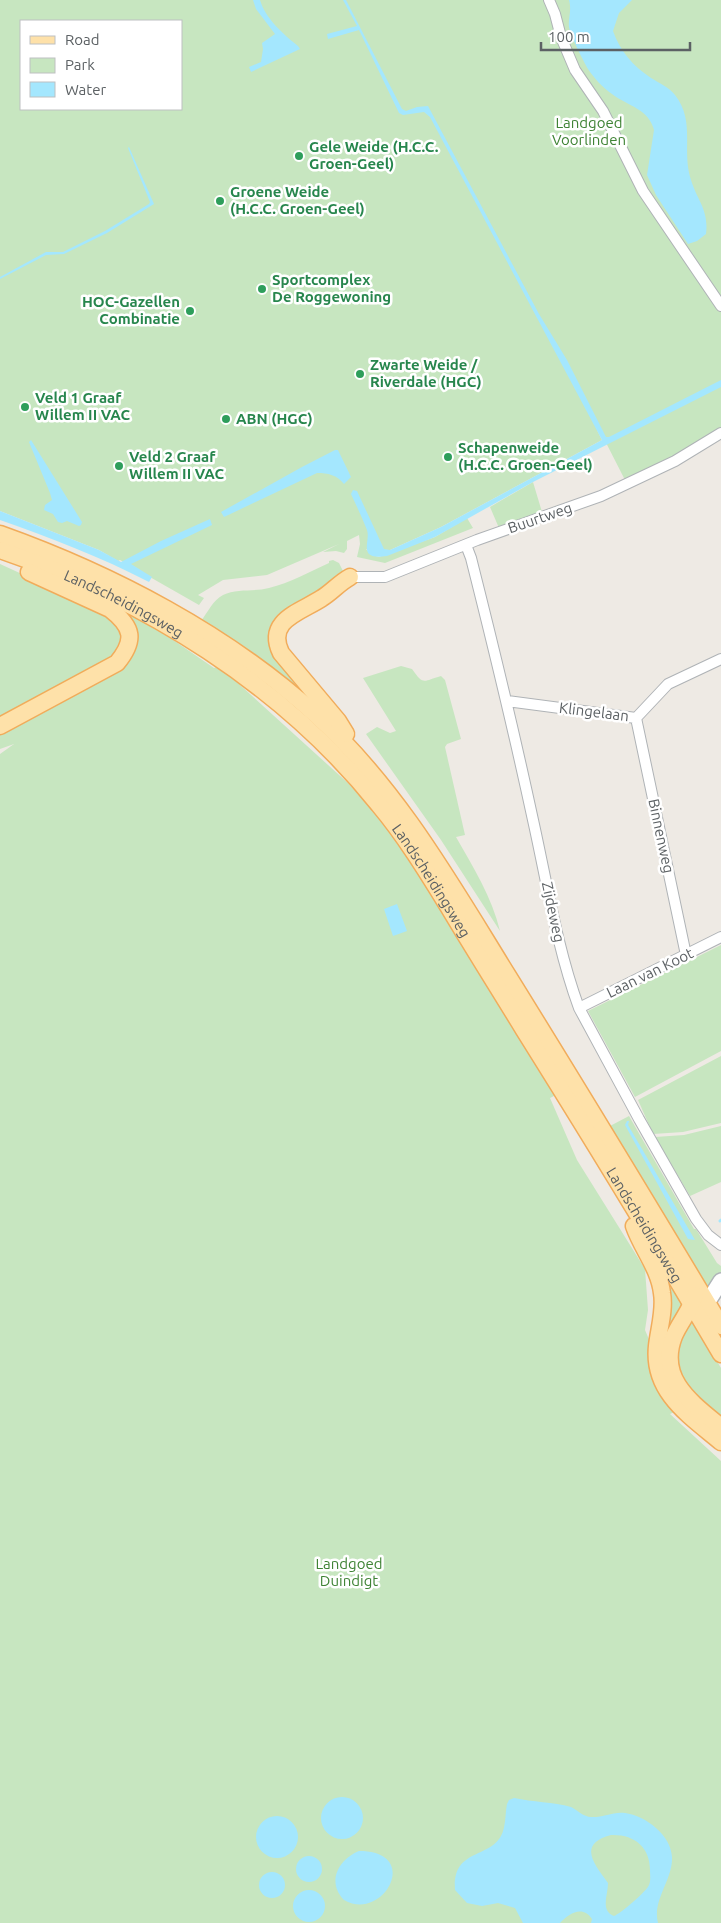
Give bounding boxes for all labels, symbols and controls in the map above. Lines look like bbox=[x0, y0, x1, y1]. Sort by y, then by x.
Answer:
legend bbox=[20, 20, 182, 110]
scale bar bbox=[541, 20, 690, 52]
text: 100 m bbox=[548, 28, 590, 45]
text: Road bbox=[65, 31, 100, 48]
text: Park bbox=[65, 56, 95, 73]
text: Water bbox=[65, 81, 106, 98]
park label: Landgoed Voorlinden bbox=[552, 114, 626, 148]
place label: Gele Weide (H.C.C. Groen-Geel) bbox=[309, 138, 439, 172]
marker: Gele Weide (H.C.C. Groen-Geel) bbox=[293, 150, 305, 162]
place label: Groene Weide (H.C.C. Groen-Geel) bbox=[230, 183, 365, 217]
marker: Groene Weide (H.C.C. Groen-Geel) bbox=[214, 195, 226, 207]
place label: Sportcomplex De Roggewoning bbox=[272, 271, 391, 305]
marker: Sportcomplex De Roggewoning bbox=[256, 283, 268, 295]
place label: HOC-Gazellen Combinatie bbox=[82, 293, 180, 327]
marker: HOC-Gazellen Combinatie bbox=[184, 305, 196, 317]
place label: Zwarte Weide / Riverdale (HGC) bbox=[370, 356, 482, 390]
marker: Zwarte Weide / Riverdale (HGC) bbox=[354, 368, 366, 380]
place label: Veld 1 Graaf Willem II VAC bbox=[35, 389, 130, 423]
marker: Veld 1 Graaf Willem II VAC bbox=[19, 401, 31, 413]
place label: ABN (HGC) bbox=[236, 410, 313, 427]
marker: ABN (HGC) bbox=[220, 413, 232, 425]
place label: Schapenweide (H.C.C. Groen-Geel) bbox=[458, 439, 593, 473]
place label: Veld 2 Graaf Willem II VAC bbox=[129, 448, 224, 482]
marker: Schapenweide (H.C.C. Groen-Geel) bbox=[442, 451, 454, 463]
marker: Veld 2 Graaf Willem II VAC bbox=[113, 460, 125, 472]
street label: Buurtweg bbox=[505, 499, 574, 536]
street label: Landscheidingsweg bbox=[62, 566, 186, 641]
street label: Klingelaan bbox=[558, 699, 630, 724]
street label: Binnenweg bbox=[645, 797, 678, 875]
street label: Landscheidingsweg bbox=[389, 820, 474, 941]
street label: Zijdeweg bbox=[539, 880, 568, 944]
street label: Laan van Koot bbox=[604, 944, 696, 1001]
street label: Landscheidingsweg bbox=[603, 1164, 686, 1286]
park label: Landgoed Duindigt bbox=[315, 1555, 383, 1589]

